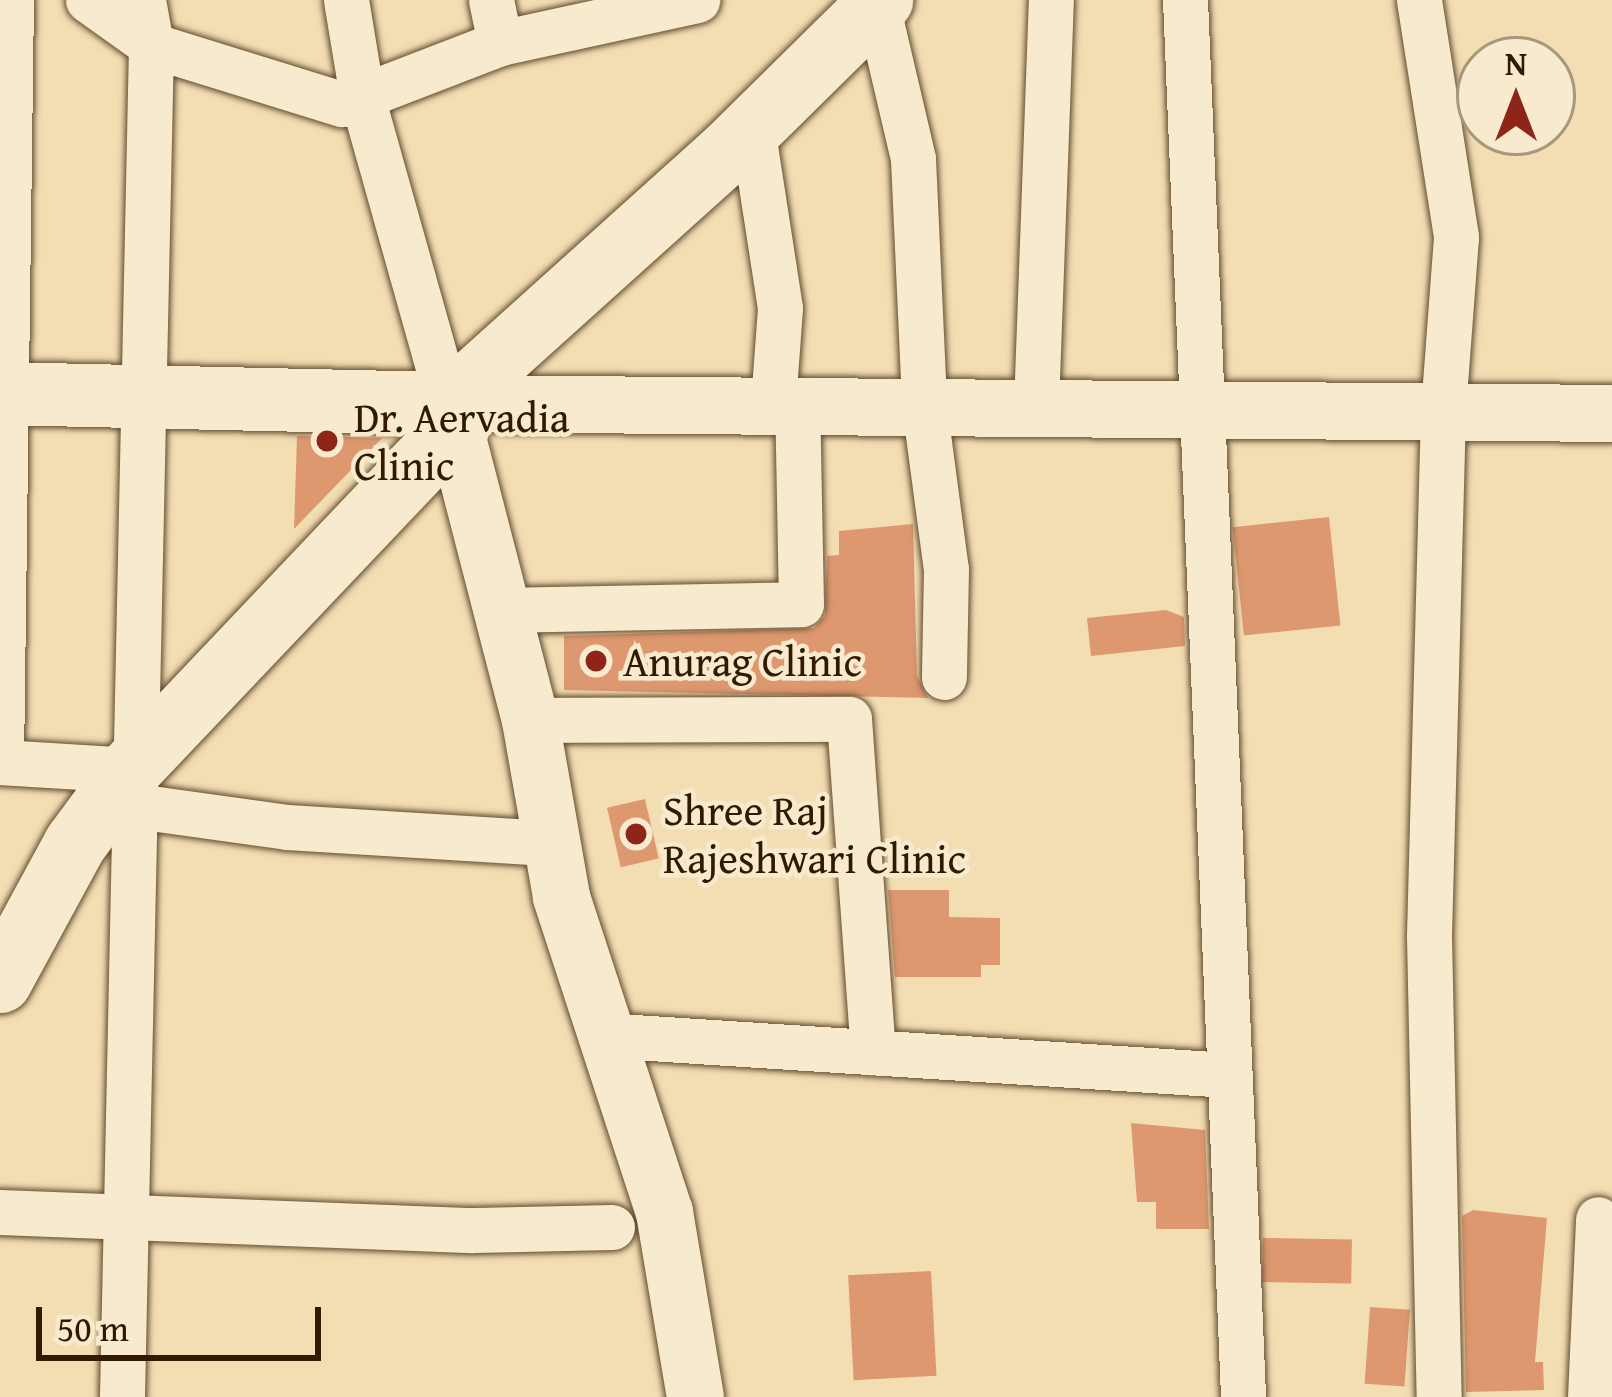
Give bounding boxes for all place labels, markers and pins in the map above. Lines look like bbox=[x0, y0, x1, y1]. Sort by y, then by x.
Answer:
place label: Dr. Aervadia Clinic bbox=[354, 392, 570, 490]
marker: Dr. Aervadia Clinic bbox=[311, 425, 343, 457]
place label: Anurag Clinic bbox=[623, 636, 862, 686]
marker: Anurag Clinic bbox=[580, 645, 612, 677]
place label: Shree Raj Rajeshwari Clinic bbox=[663, 785, 966, 884]
marker: Shree Raj Rajeshwari Clinic bbox=[620, 818, 652, 850]

